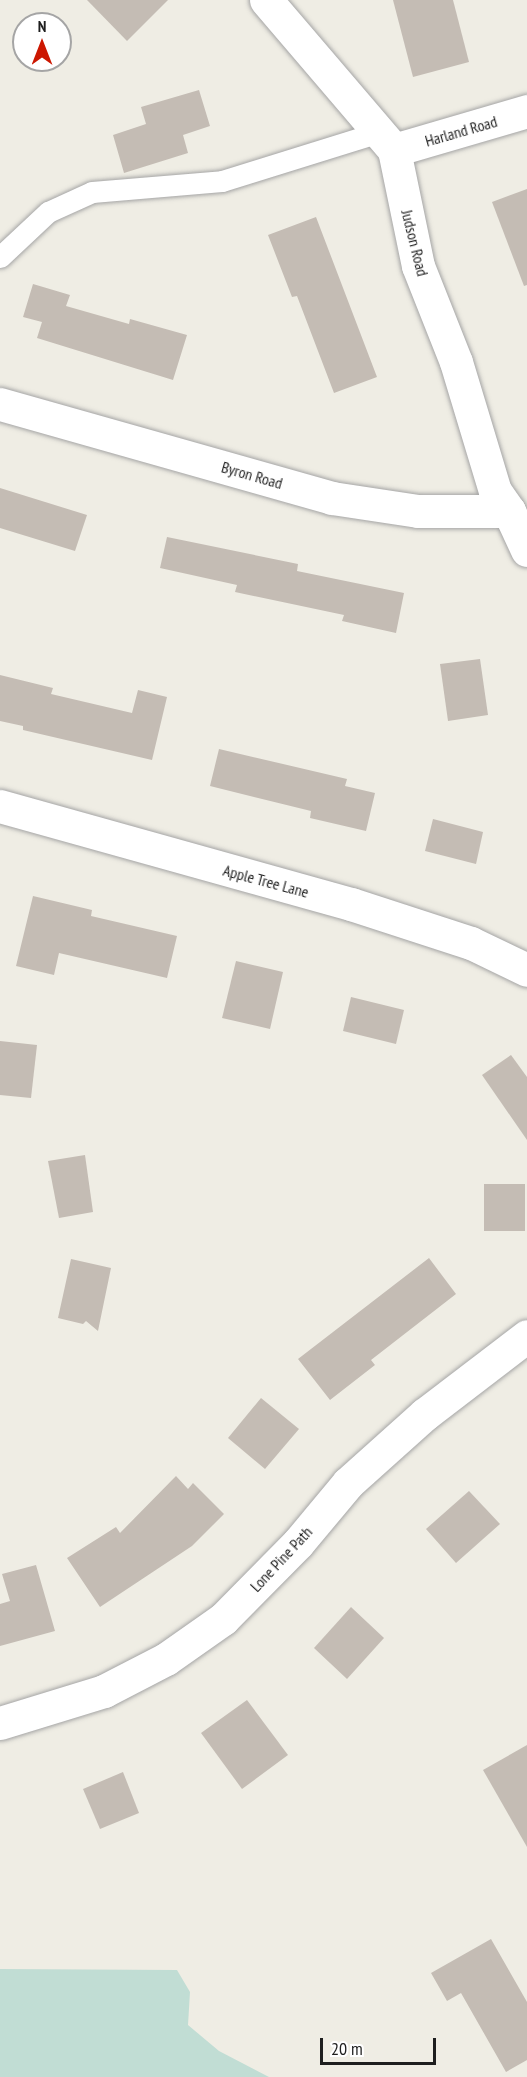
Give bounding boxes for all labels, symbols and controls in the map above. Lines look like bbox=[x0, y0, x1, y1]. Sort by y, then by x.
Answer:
north arrow bbox=[12, 12, 72, 72]
text: N bbox=[38, 16, 46, 36]
street label: Harland Road bbox=[423, 112, 499, 150]
street label: Judson Road bbox=[397, 208, 433, 278]
street label: Byron Road bbox=[219, 457, 285, 493]
street label: Apple Tree Lane bbox=[221, 860, 311, 902]
street label: Lone Pine Path bbox=[246, 1522, 316, 1596]
scale bar bbox=[323, 2026, 438, 2064]
text: 20 m bbox=[331, 2037, 363, 2060]

